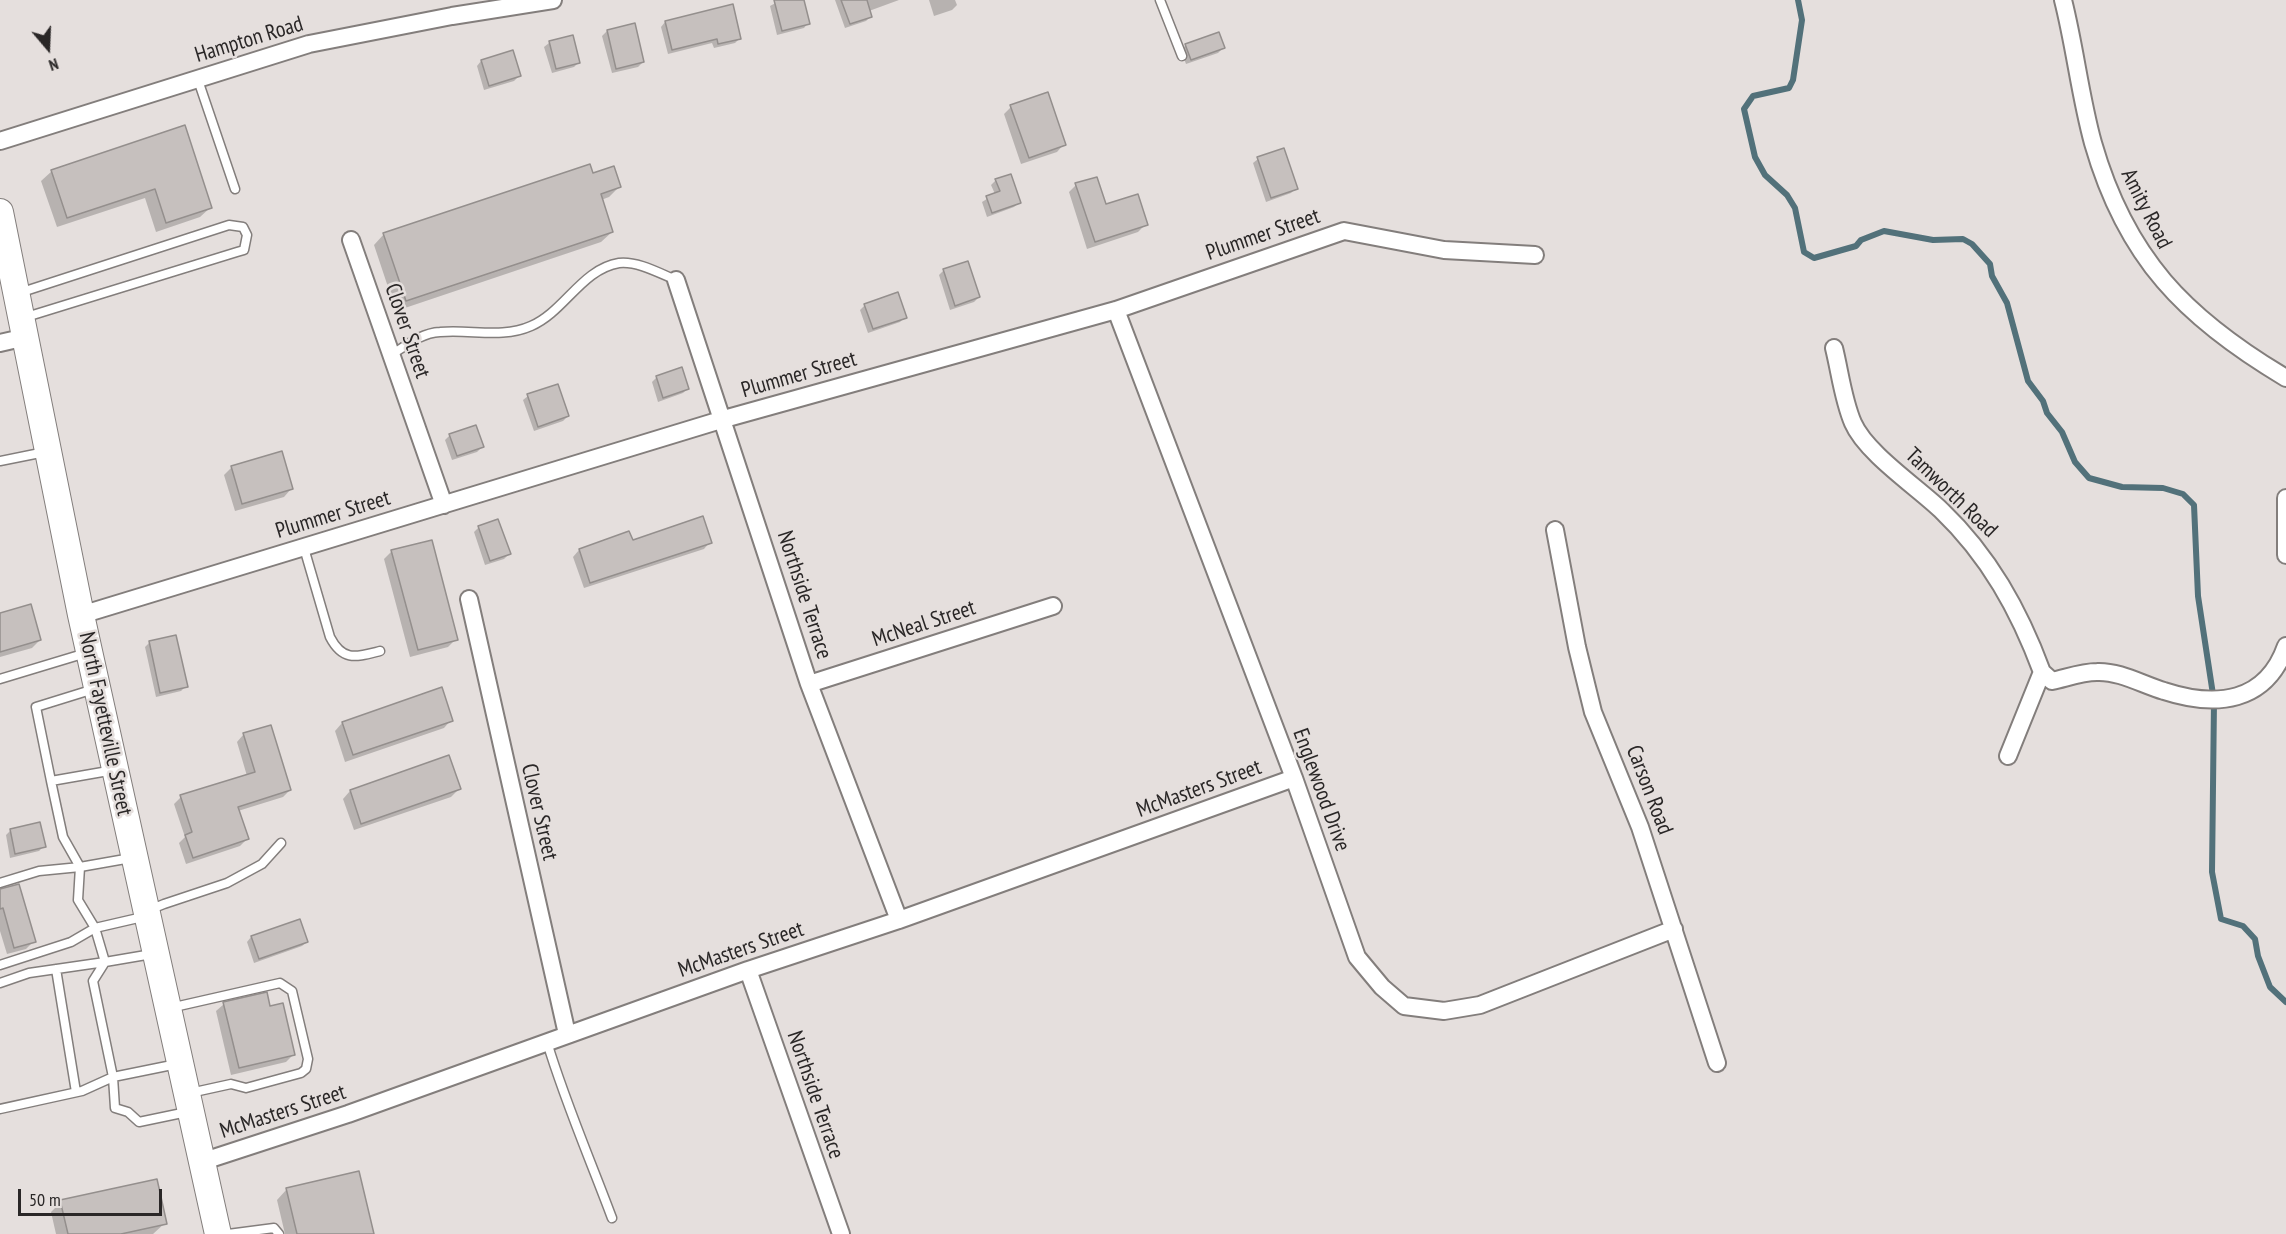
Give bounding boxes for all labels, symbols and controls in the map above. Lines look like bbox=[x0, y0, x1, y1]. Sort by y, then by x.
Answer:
street label: Hampton Road bbox=[192, 11, 306, 69]
north arrow bbox=[18, 18, 78, 78]
text: N bbox=[47, 54, 61, 76]
street label: Amity Road bbox=[2115, 165, 2177, 253]
street label: Plummer Street bbox=[1203, 203, 1323, 267]
street label: Clover Street bbox=[379, 280, 435, 382]
street label: Plummer Street bbox=[738, 346, 860, 404]
street label: Tamworth Road bbox=[1899, 443, 2003, 543]
street label: Plummer Street bbox=[272, 485, 394, 545]
street label: Northside Terrace bbox=[771, 528, 837, 662]
street label: McNeal Street bbox=[869, 595, 979, 653]
street label: North Fayetteville Street bbox=[73, 630, 137, 818]
street label: Englewood Drive bbox=[1287, 725, 1355, 855]
street label: Carson Road bbox=[1620, 742, 1678, 838]
street label: McMasters Street bbox=[1133, 754, 1265, 824]
street label: Clover Street bbox=[515, 761, 563, 863]
street label: McMasters Street bbox=[675, 916, 807, 984]
street label: Northside Terrace bbox=[781, 1028, 849, 1162]
street label: McMasters Street bbox=[217, 1079, 349, 1145]
scale bar bbox=[21, 1177, 165, 1215]
text: 50 m bbox=[29, 1188, 61, 1211]

